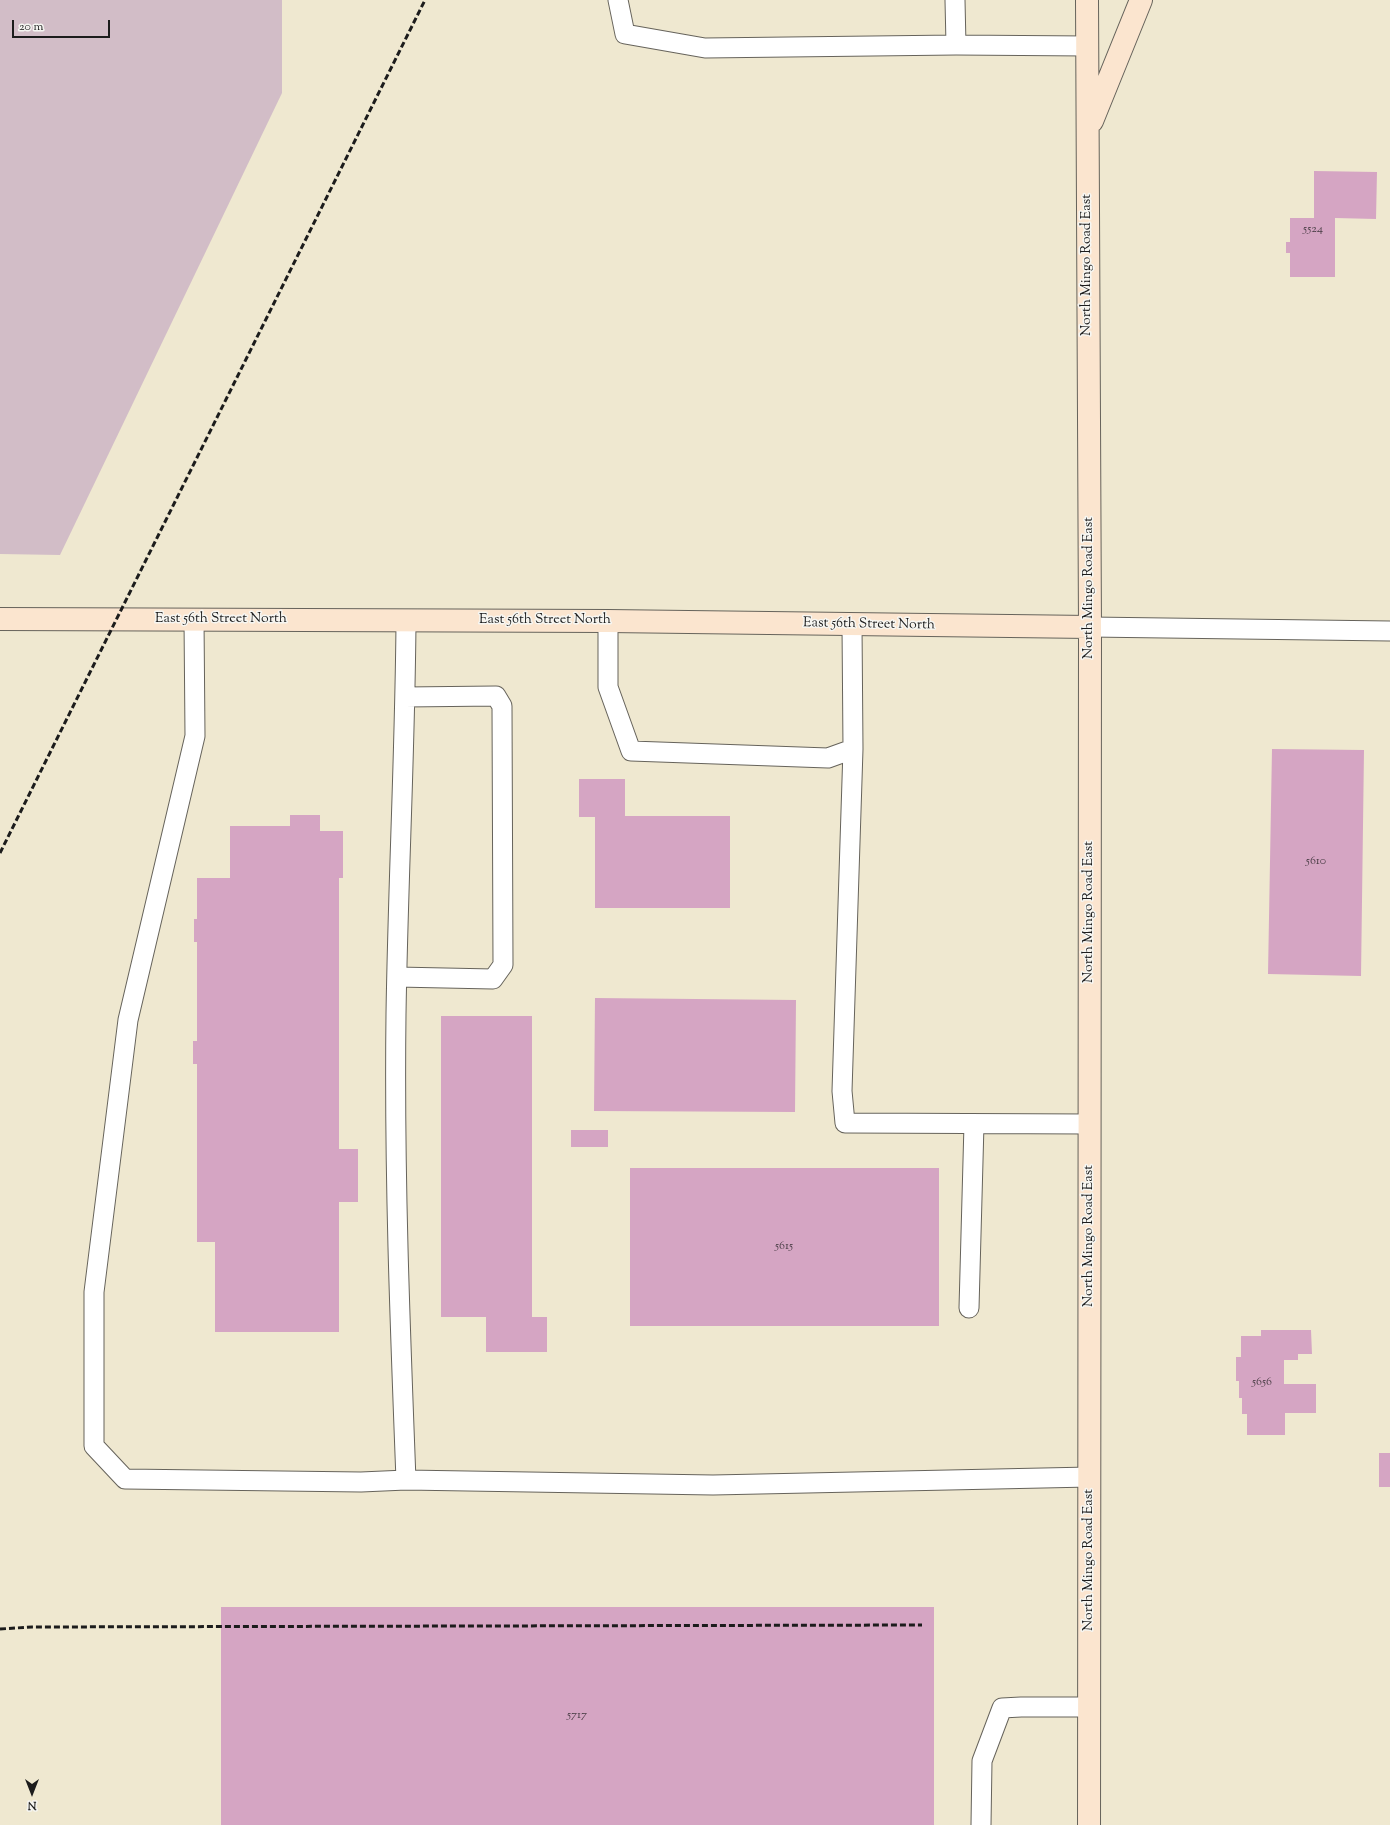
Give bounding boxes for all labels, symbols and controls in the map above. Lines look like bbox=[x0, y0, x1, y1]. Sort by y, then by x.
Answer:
scale bar bbox=[14, 12, 112, 38]
text: 20 m bbox=[19, 18, 43, 36]
street label: North Mingo Road East bbox=[1080, 194, 1096, 336]
house number: 5524 bbox=[1303, 223, 1323, 237]
street label: North Mingo Road East bbox=[1082, 517, 1098, 659]
street label: East 56th Street North bbox=[155, 612, 287, 628]
street label: East 56th Street North bbox=[479, 613, 611, 629]
street label: East 56th Street North bbox=[803, 615, 935, 635]
street label: North Mingo Road East bbox=[1082, 841, 1098, 983]
house number: 5610 bbox=[1306, 855, 1326, 869]
street label: North Mingo Road East bbox=[1082, 1165, 1098, 1307]
house number: 5615 bbox=[775, 1240, 793, 1254]
house number: 5656 bbox=[1252, 1376, 1272, 1390]
street label: North Mingo Road East bbox=[1082, 1489, 1098, 1631]
house number: 5717 bbox=[567, 1709, 587, 1723]
north arrow bbox=[12, 1773, 52, 1813]
text: N bbox=[28, 1797, 36, 1813]

